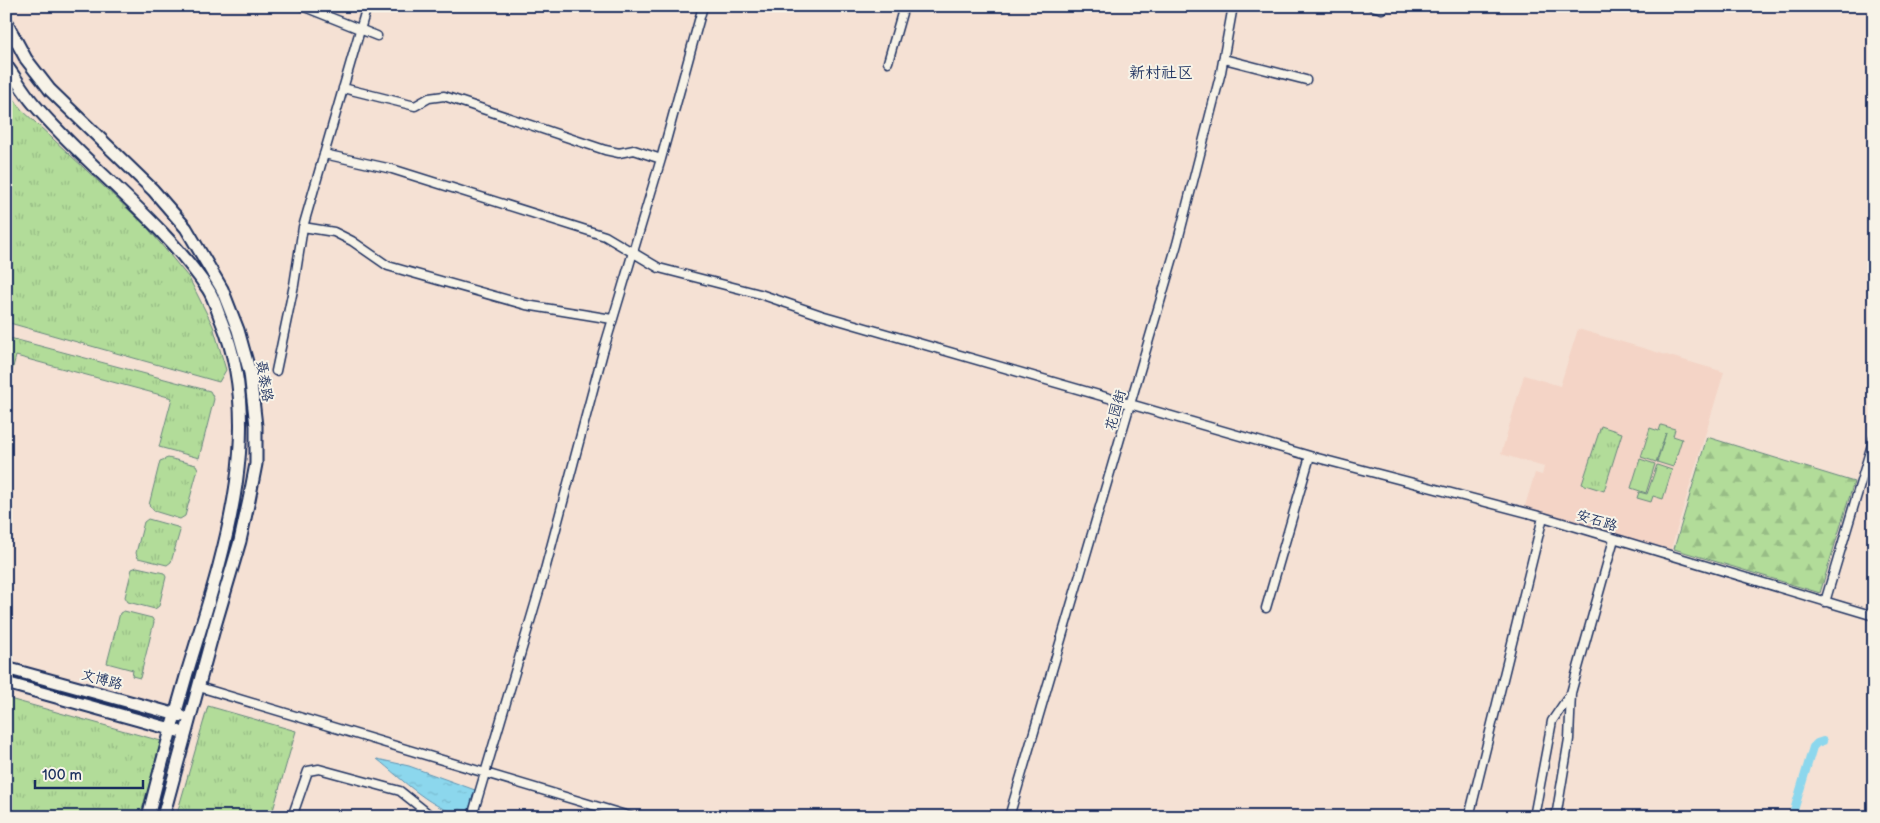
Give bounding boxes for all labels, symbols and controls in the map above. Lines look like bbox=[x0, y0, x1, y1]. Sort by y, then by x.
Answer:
district label: 新村社区 bbox=[1129, 64, 1193, 83]
street label: 聂泰路 bbox=[252, 359, 277, 403]
street label: 花园街 bbox=[1102, 388, 1129, 433]
street label: 安石路 bbox=[1574, 506, 1619, 535]
street label: 文博路 bbox=[79, 666, 124, 693]
scale bar bbox=[35, 758, 142, 790]
text: 100 m bbox=[42, 766, 82, 785]

